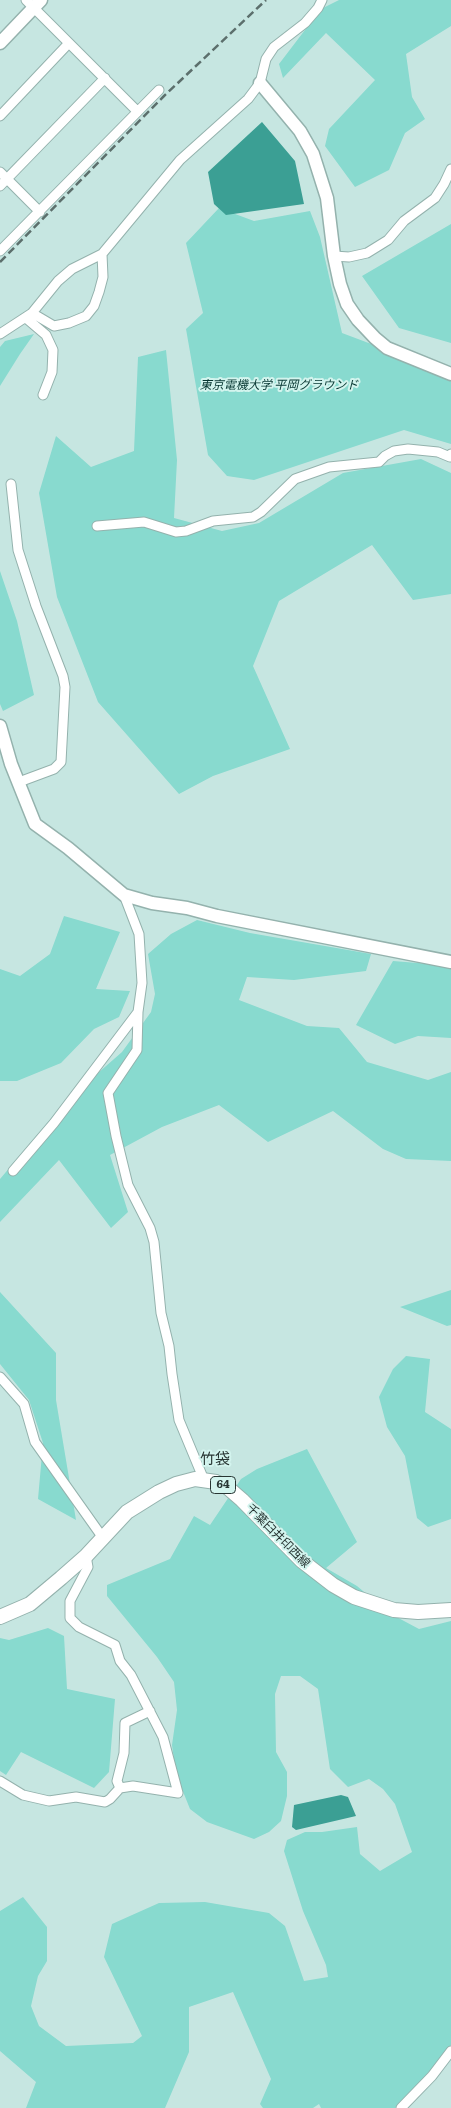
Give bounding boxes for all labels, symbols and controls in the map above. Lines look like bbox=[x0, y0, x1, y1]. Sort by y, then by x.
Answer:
park label: 東京電機大学 平岡グラウンド bbox=[200, 378, 358, 392]
district label: 竹袋 bbox=[200, 1451, 230, 1469]
road number: 64 bbox=[210, 1476, 236, 1494]
street label: 千葉臼井印西線 bbox=[243, 1501, 313, 1571]

